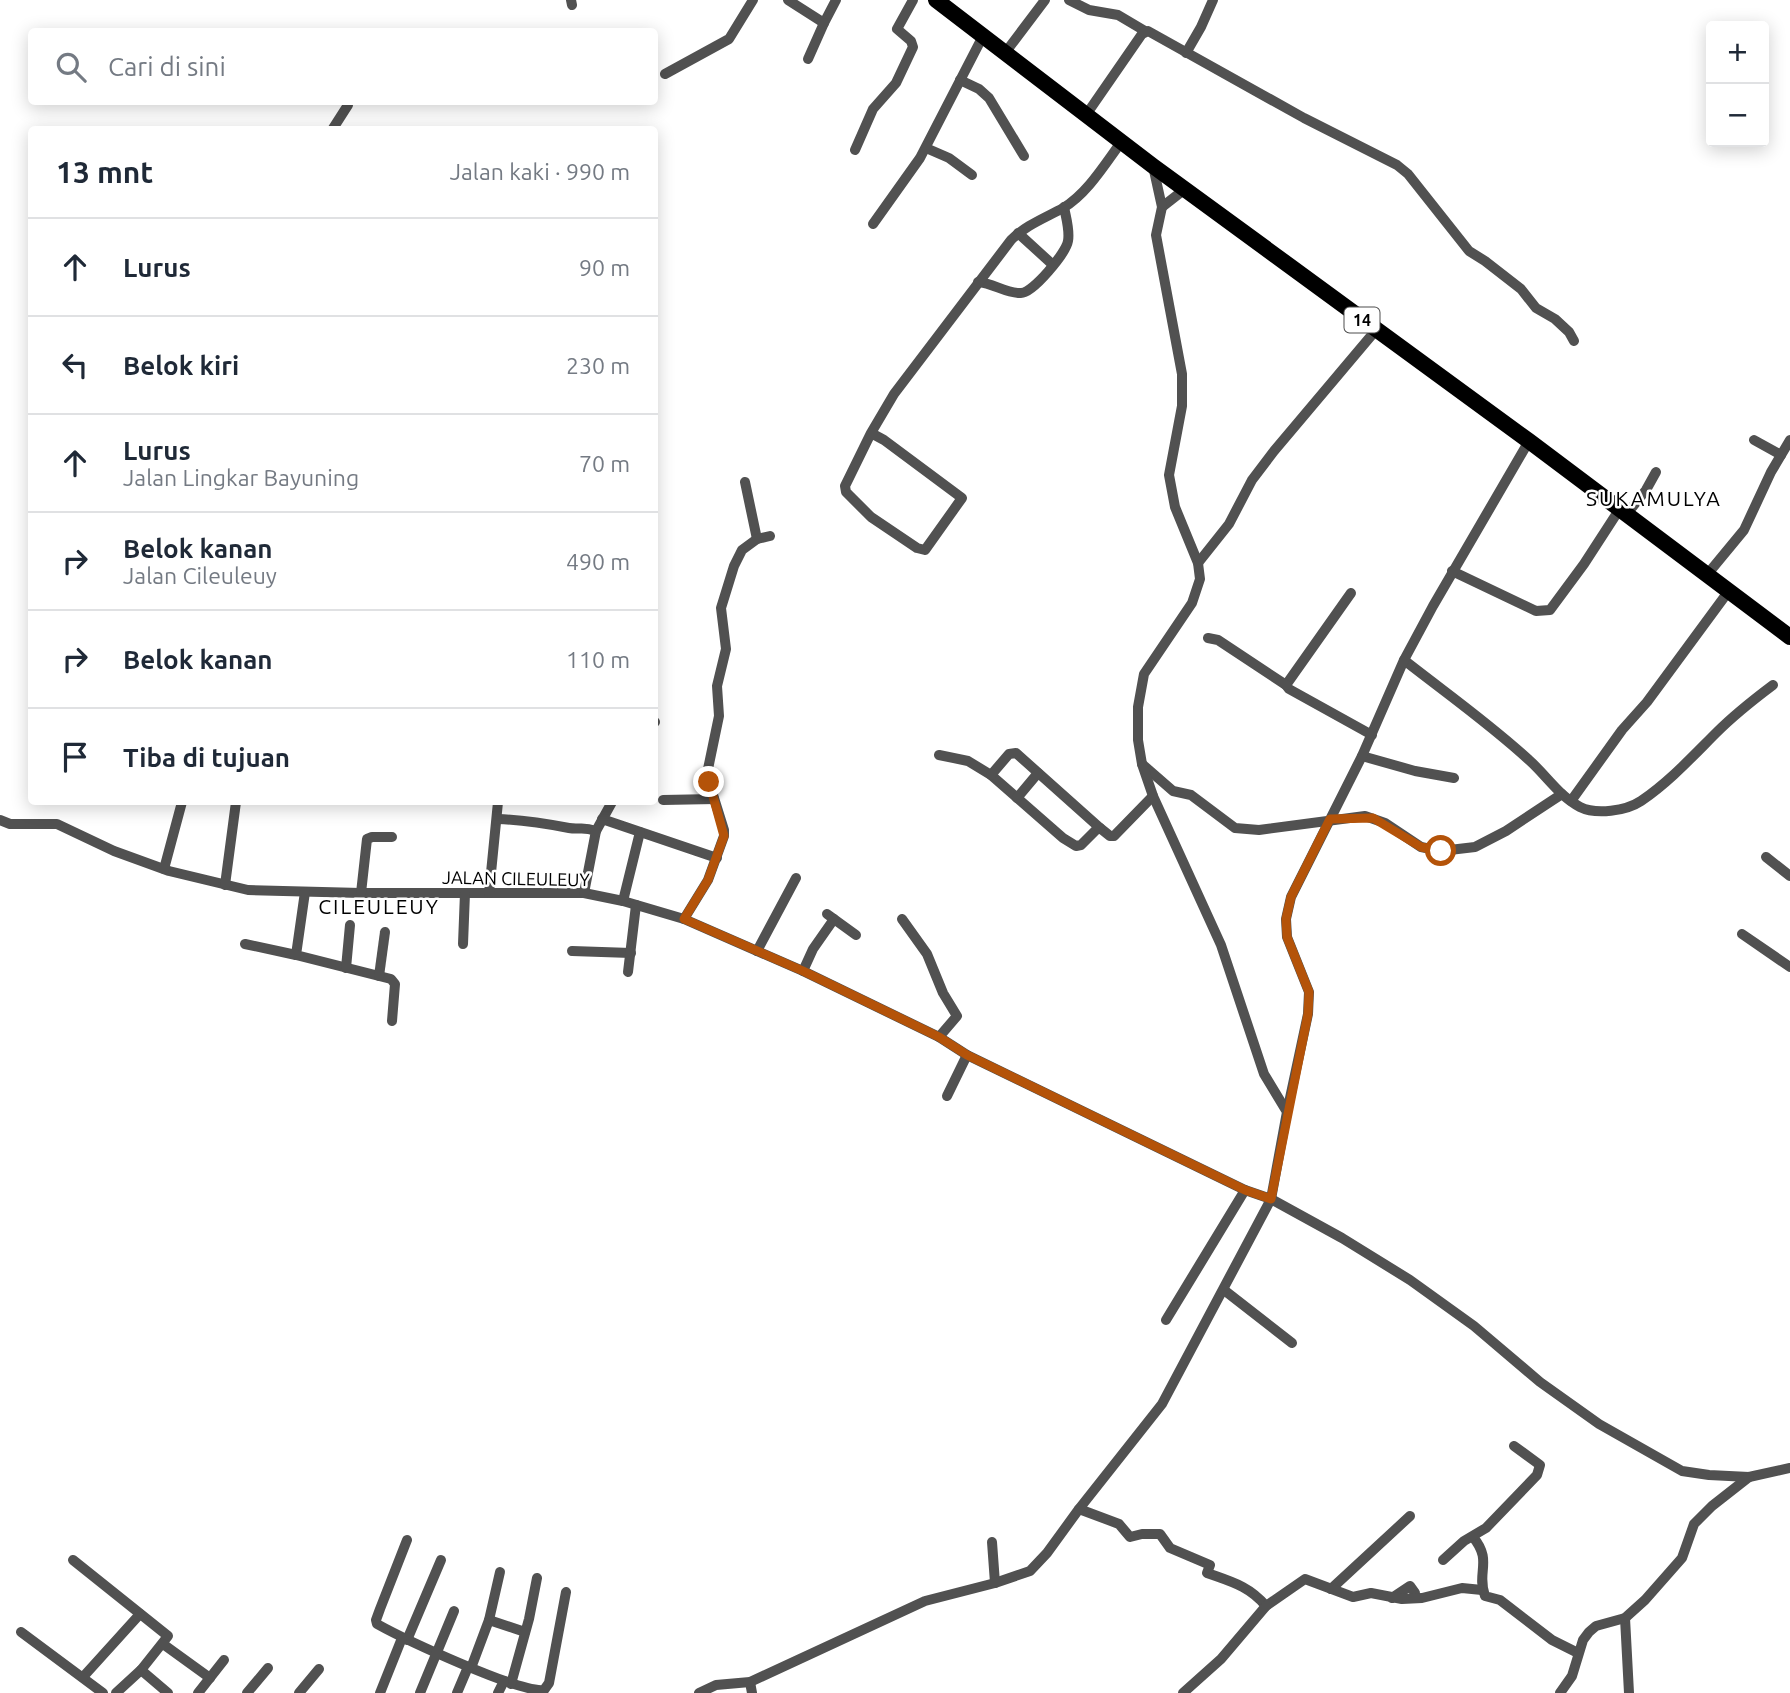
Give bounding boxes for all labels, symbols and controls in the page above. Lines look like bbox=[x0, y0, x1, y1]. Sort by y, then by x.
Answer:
map controls bbox=[1706, 21, 1769, 147]
button: + bbox=[1706, 21, 1769, 84]
search box bbox=[28, 28, 658, 105]
icon: search bbox=[52, 48, 90, 86]
text: Cari di sini bbox=[108, 52, 226, 81]
button: − bbox=[1706, 84, 1769, 147]
text: 13 mnt bbox=[56, 155, 153, 189]
text: Jalan kaki · 990 m bbox=[450, 159, 630, 184]
icon: ahead bbox=[56, 248, 94, 286]
text: Lurus bbox=[123, 253, 191, 282]
text: 90 m bbox=[579, 255, 630, 280]
road number: 14 bbox=[1344, 308, 1380, 332]
icon: left bbox=[56, 346, 94, 384]
text: Belok kiri bbox=[123, 351, 239, 380]
text: 230 m bbox=[566, 353, 630, 378]
text: Lurus bbox=[123, 436, 191, 465]
icon: ahead bbox=[56, 444, 94, 482]
text: 70 m bbox=[579, 451, 630, 476]
text: Jalan Lingkar Bayuning bbox=[123, 465, 359, 490]
district label: SUKAMULYA bbox=[1586, 486, 1722, 510]
text: Belok kanan bbox=[123, 534, 273, 563]
icon: right bbox=[56, 542, 94, 580]
text: 490 m bbox=[566, 549, 630, 574]
text: Jalan Cileuleuy bbox=[123, 563, 277, 588]
icon: right bbox=[56, 640, 94, 678]
text: Belok kanan bbox=[123, 645, 273, 674]
text: 110 m bbox=[566, 647, 630, 672]
icon: arrive bbox=[56, 738, 94, 776]
text: Tiba di tujuan bbox=[123, 743, 290, 772]
route end bbox=[693, 766, 724, 797]
route start bbox=[1425, 835, 1456, 866]
street label: JALAN CILEULEUY bbox=[442, 867, 591, 889]
district label: CILEULEUY bbox=[318, 894, 440, 918]

